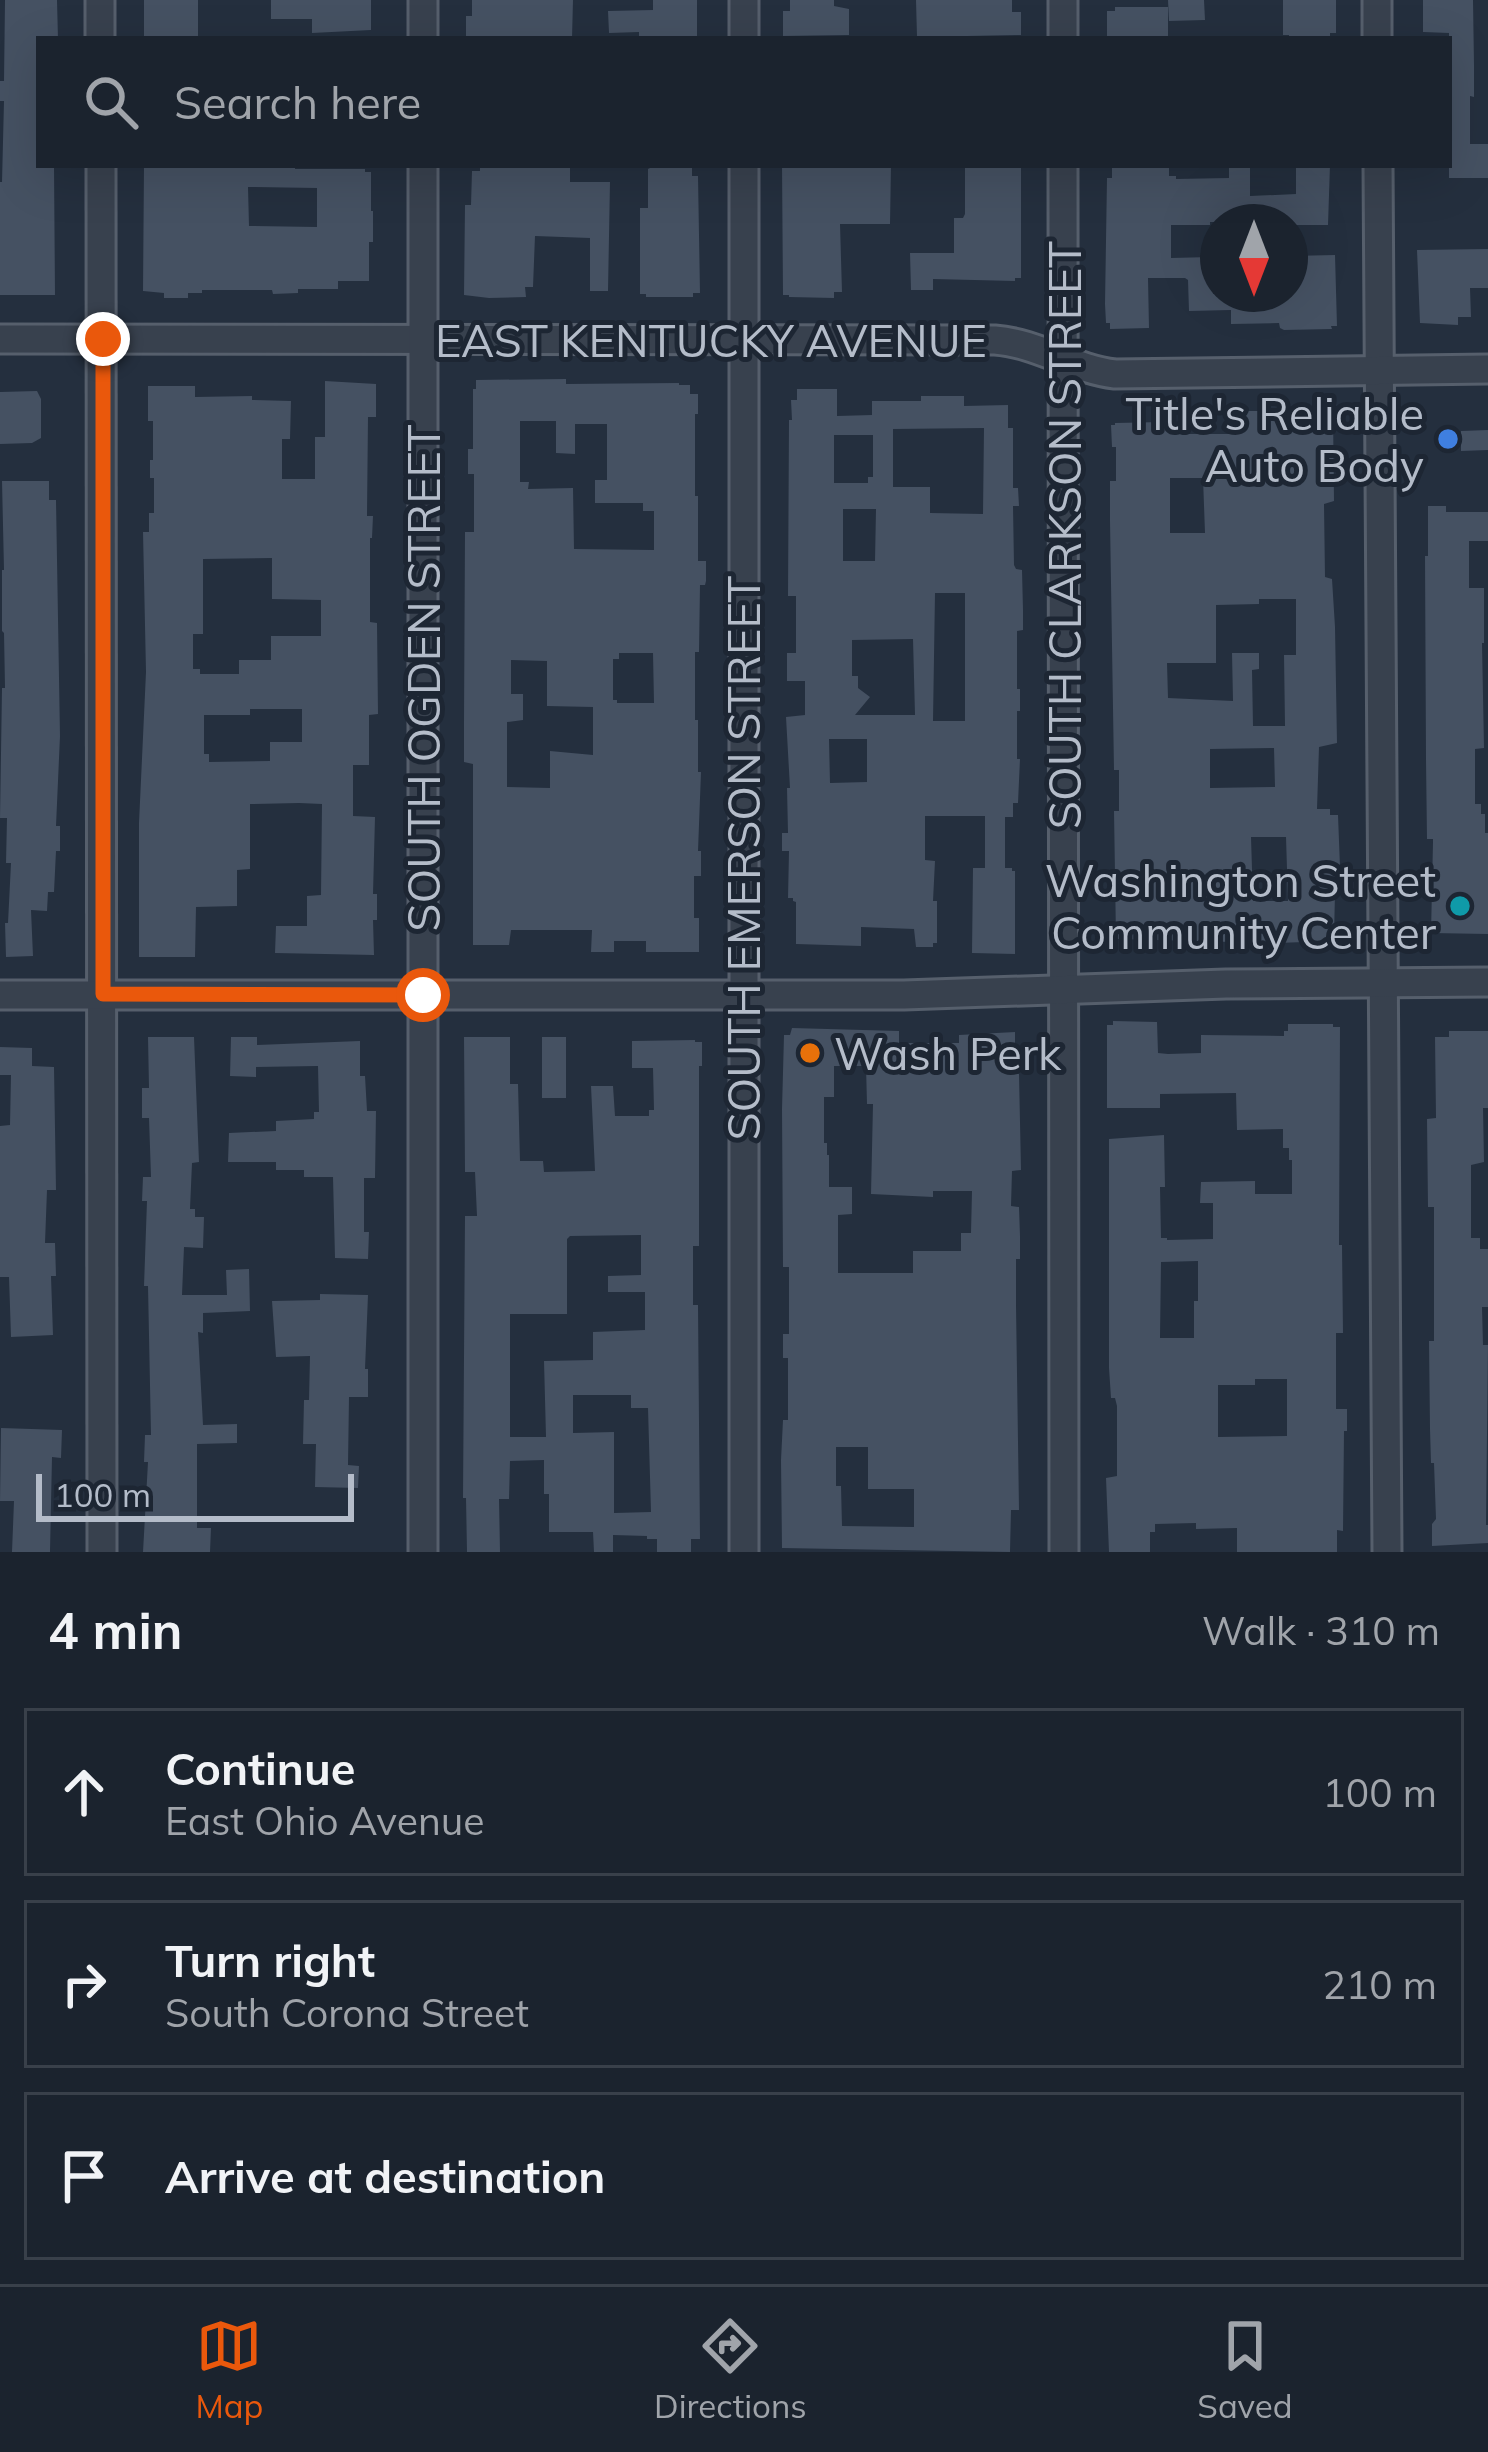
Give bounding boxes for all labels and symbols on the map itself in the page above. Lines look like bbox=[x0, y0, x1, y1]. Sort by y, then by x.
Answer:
north arrow bbox=[1200, 204, 1308, 312]
street label: SOUTH CLARKSON STREET bbox=[1036, 241, 1092, 829]
route end bbox=[76, 312, 130, 366]
street label: EAST KENTUCKY AVENUE bbox=[435, 312, 987, 368]
place label: Title's Reliable Auto Body bbox=[1125, 385, 1424, 493]
street label: SOUTH OGDEN STREET bbox=[395, 424, 451, 932]
marker: Title's Reliable Auto Body bbox=[1435, 426, 1461, 452]
street label: SOUTH EMERSON STREET bbox=[715, 575, 771, 1141]
place label: Washington Street Community Center bbox=[1045, 852, 1437, 960]
marker: Washington Street Community Center bbox=[1447, 893, 1473, 919]
route start bbox=[396, 968, 450, 1022]
place label: Wash Perk bbox=[834, 1025, 1062, 1081]
marker: Wash Perk bbox=[797, 1040, 823, 1066]
scale bar bbox=[36, 1468, 354, 1521]

